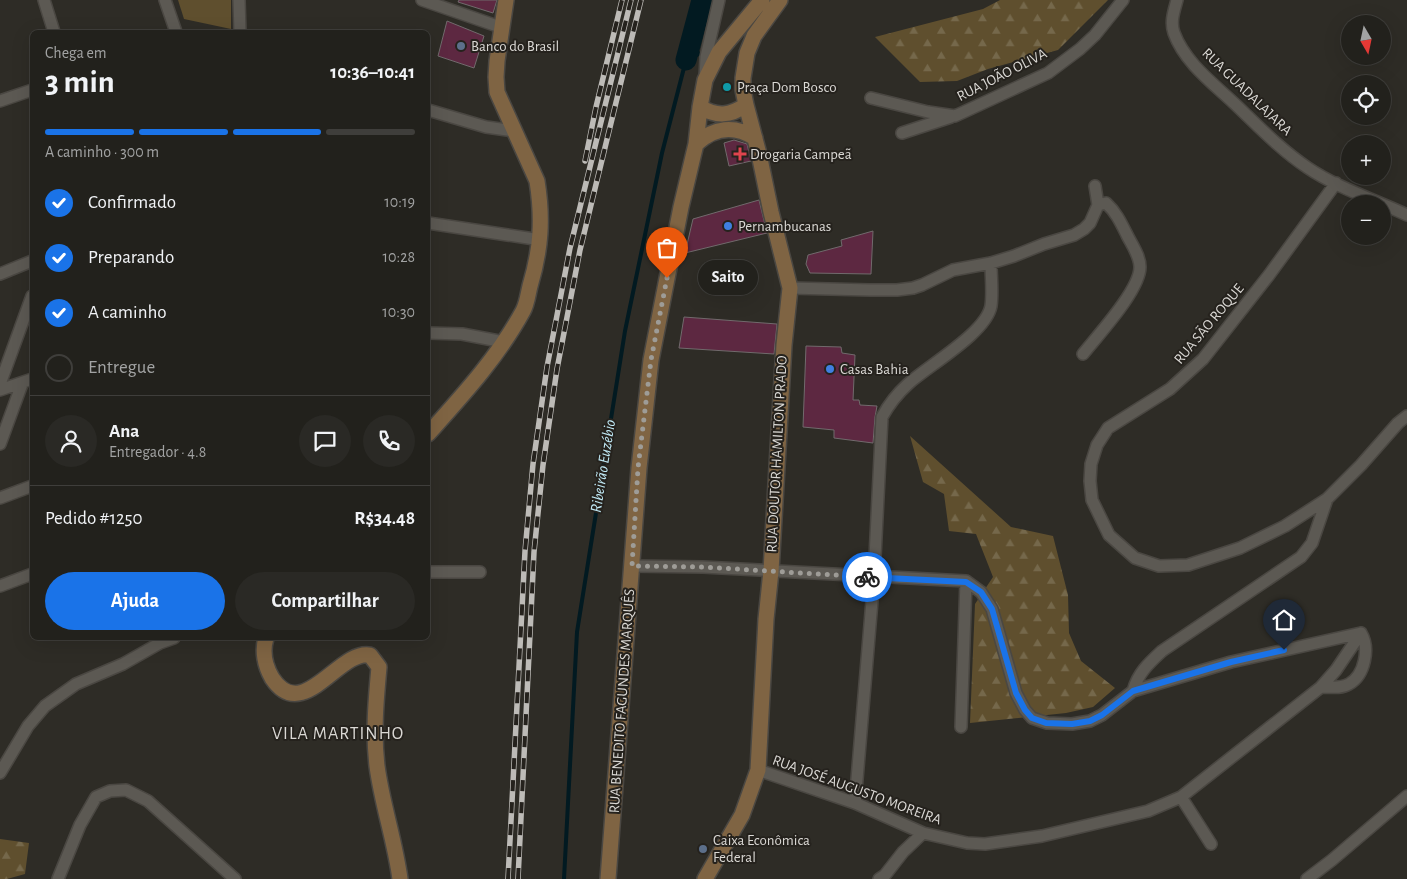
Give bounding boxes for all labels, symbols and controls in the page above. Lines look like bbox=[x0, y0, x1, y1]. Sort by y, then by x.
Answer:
north arrow bbox=[1341, 15, 1391, 65]
map controls bbox=[1341, 15, 1391, 245]
place label: Banco do Brasil bbox=[471, 39, 559, 54]
marker: Banco do Brasil bbox=[455, 40, 467, 52]
text: Chega em bbox=[45, 45, 107, 61]
street label: RUA JOÃO OLIVA bbox=[954, 45, 1050, 104]
street label: RUA GUADALAJARA bbox=[1199, 45, 1295, 139]
text: 10:36–10:41 bbox=[330, 63, 415, 82]
text: 3 min bbox=[45, 66, 115, 98]
button: locate bbox=[1341, 75, 1391, 125]
place label: Praça Dom Bosco bbox=[737, 80, 837, 95]
marker: Praça Dom Bosco bbox=[721, 81, 733, 93]
button: + bbox=[1341, 135, 1391, 185]
text: A caminho · 300 m bbox=[45, 144, 159, 160]
place label: Drogaria Campeã bbox=[750, 147, 852, 162]
marker: Drogaria Campeã bbox=[734, 148, 746, 160]
icon: check bbox=[45, 189, 73, 217]
text: Confirmado bbox=[88, 193, 176, 212]
text: 10:19 bbox=[384, 194, 415, 210]
button: − bbox=[1341, 195, 1391, 245]
place label: Pernambucanas bbox=[738, 219, 831, 234]
marker: Pernambucanas bbox=[722, 220, 734, 232]
pin bbox=[646, 227, 688, 278]
icon: bag bbox=[653, 234, 681, 262]
icon: check bbox=[45, 244, 73, 272]
text: Preparando bbox=[88, 248, 174, 267]
text: 10:28 bbox=[383, 249, 415, 265]
callout: Saito bbox=[697, 260, 757, 296]
text: Saito bbox=[712, 269, 744, 285]
street label: RUA SÃO ROQUE bbox=[1170, 280, 1247, 367]
icon: check bbox=[45, 299, 73, 327]
text: A caminho bbox=[88, 303, 167, 322]
text: 10:30 bbox=[382, 304, 415, 320]
street label: RUA DOUTOR HAMILTON PRADO bbox=[764, 355, 790, 553]
text: Entregue bbox=[88, 358, 155, 377]
place label: Casas Bahia bbox=[840, 362, 909, 377]
marker: Casas Bahia bbox=[824, 363, 836, 375]
button: person bbox=[45, 415, 97, 467]
button: chat bbox=[299, 415, 351, 467]
button: phone bbox=[363, 415, 415, 467]
water label: Ribeirão Euzébio bbox=[588, 418, 618, 514]
text: Ana bbox=[109, 422, 139, 441]
text: Entregador · 4.8 bbox=[109, 444, 206, 460]
text: Pedido #1250 bbox=[45, 509, 143, 528]
text: R$34.48 bbox=[354, 509, 415, 528]
courier bbox=[842, 552, 892, 602]
icon: bike bbox=[853, 563, 881, 591]
button: Ajuda bbox=[45, 572, 225, 630]
button: Compartilhar bbox=[235, 572, 415, 630]
street label: RUA BENEDITO FAGUNDES MARQUÊS bbox=[606, 588, 637, 814]
pin bbox=[1263, 599, 1305, 650]
icon: home bbox=[1270, 606, 1298, 634]
district label: VILA MARTINHO bbox=[272, 725, 404, 743]
street label: RUA JOSÉ AUGUSTO MOREIRA bbox=[770, 751, 945, 828]
place label: Caixa Econômica Federal bbox=[713, 833, 810, 865]
marker: Caixa Econômica Federal bbox=[697, 843, 709, 855]

